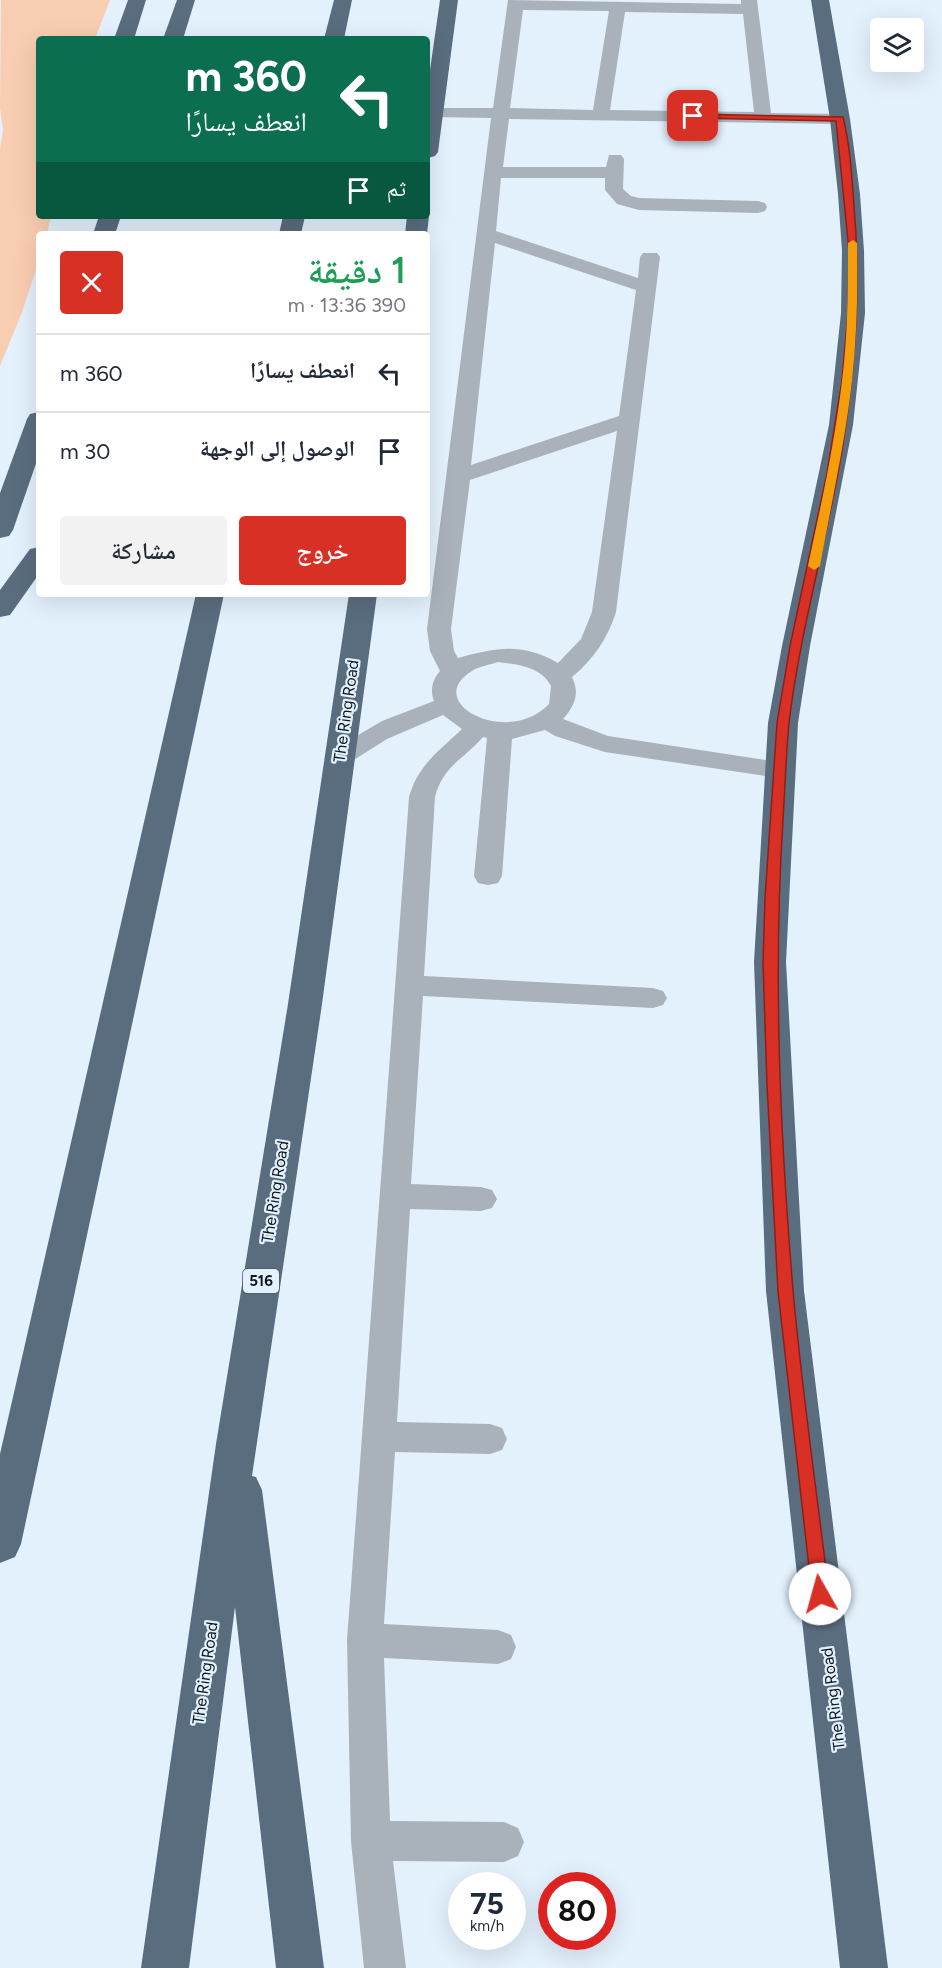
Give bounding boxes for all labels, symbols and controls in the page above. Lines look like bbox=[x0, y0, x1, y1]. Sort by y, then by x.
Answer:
map controls bbox=[870, 18, 924, 72]
button: layers bbox=[870, 18, 924, 72]
text: 360 m bbox=[185, 51, 307, 102]
icon: left bbox=[328, 60, 406, 138]
pin bbox=[667, 90, 718, 141]
icon: arrive bbox=[676, 99, 709, 132]
text: انعطف يسارًا bbox=[185, 105, 307, 138]
icon: arrive bbox=[342, 174, 375, 207]
text: ثم bbox=[387, 175, 406, 202]
text: 1 دقيقة bbox=[307, 249, 406, 292]
button: close bbox=[60, 251, 123, 314]
text: 390 m · 13:36 bbox=[288, 293, 406, 317]
text: انعطف يسارًا bbox=[250, 357, 355, 384]
icon: left bbox=[373, 357, 406, 390]
text: 360 m bbox=[60, 360, 123, 387]
text: الوصول إلى الوجهة bbox=[200, 435, 355, 462]
icon: arrive bbox=[373, 435, 406, 468]
text: 30 m bbox=[60, 438, 110, 465]
button: مشاركة bbox=[60, 516, 227, 585]
button: خروج bbox=[239, 516, 406, 585]
street label: The Ring Road bbox=[329, 659, 363, 763]
street label: The Ring Road bbox=[258, 1140, 292, 1244]
road number: 516 bbox=[243, 1269, 279, 1293]
position arrow bbox=[788, 1562, 852, 1626]
street label: The Ring Road bbox=[188, 1621, 222, 1725]
street label: The Ring Road bbox=[817, 1647, 849, 1751]
speed limit sign: 80 bbox=[538, 1872, 616, 1950]
text: 75 bbox=[470, 1885, 504, 1922]
text: km/h bbox=[470, 1917, 504, 1935]

